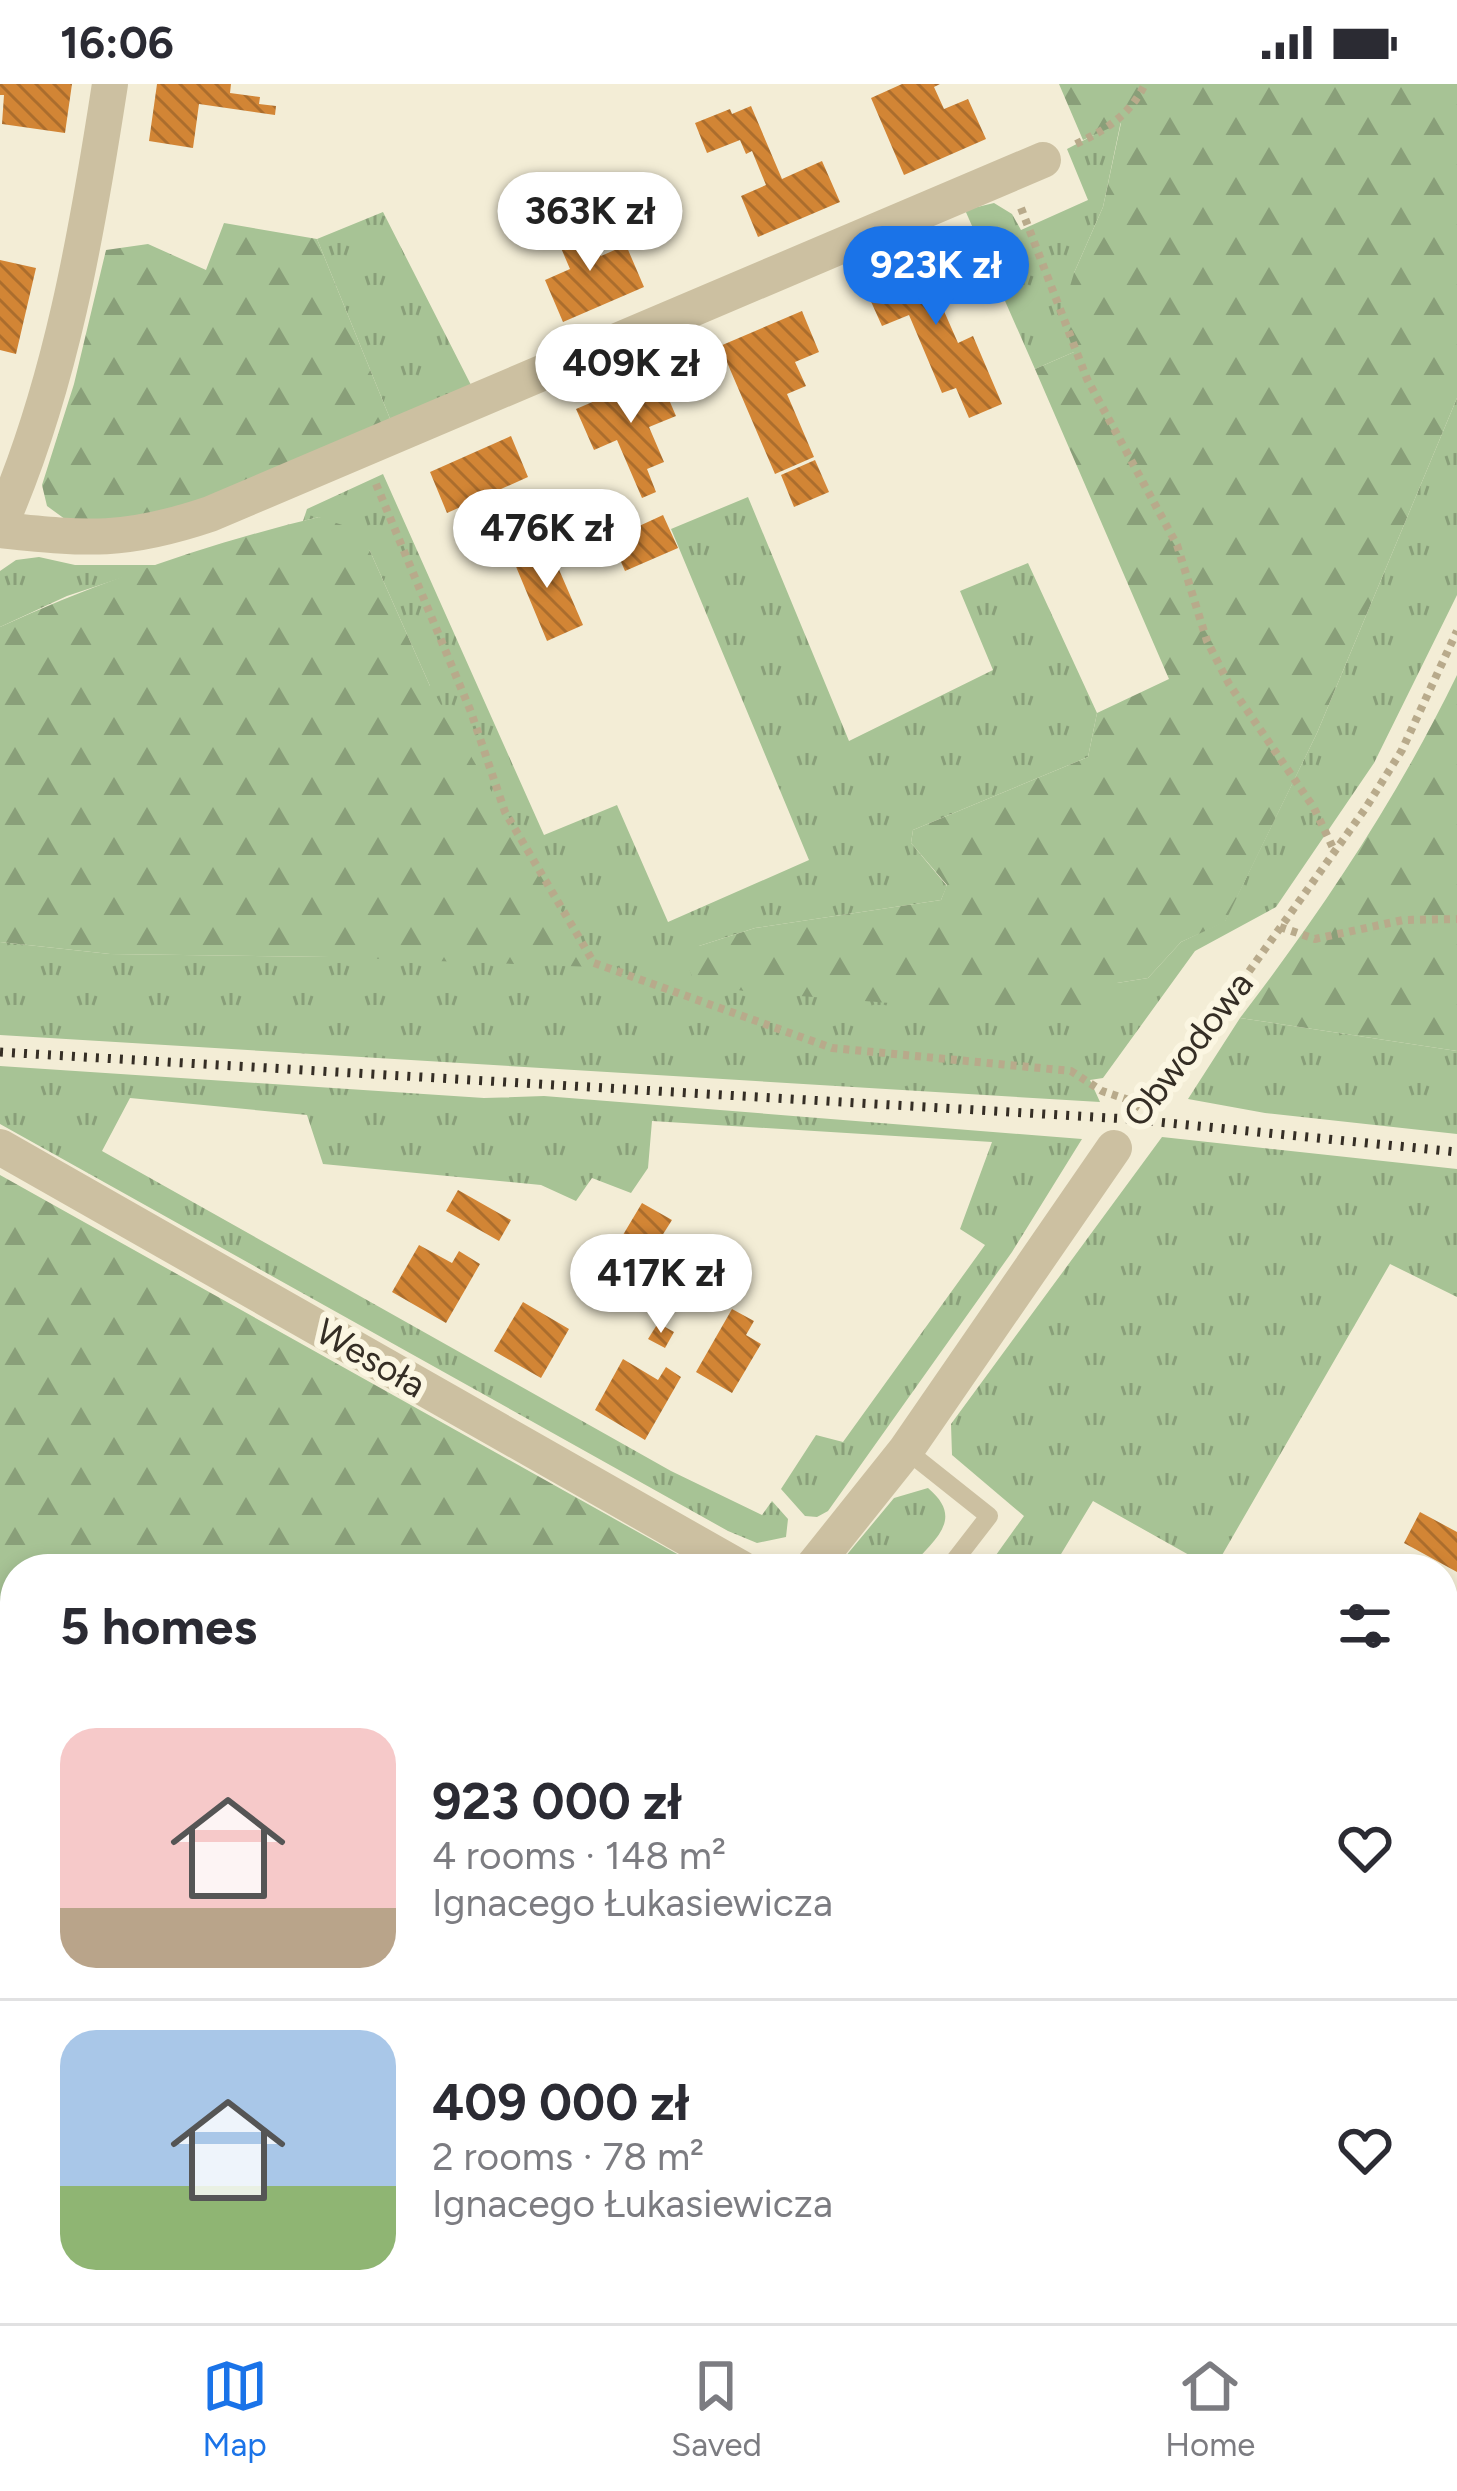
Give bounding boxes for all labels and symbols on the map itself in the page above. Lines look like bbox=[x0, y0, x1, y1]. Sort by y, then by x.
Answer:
pin: 363K zł bbox=[479, 172, 701, 274]
pin: 923K zł bbox=[825, 226, 1047, 328]
pin: 409K zł bbox=[520, 324, 742, 426]
pin: 476K zł bbox=[436, 489, 658, 591]
street label: Obwodowa bbox=[1114, 963, 1262, 1135]
pin: 417K zł bbox=[550, 1234, 772, 1336]
street label: Wesoła bbox=[309, 1310, 433, 1406]

